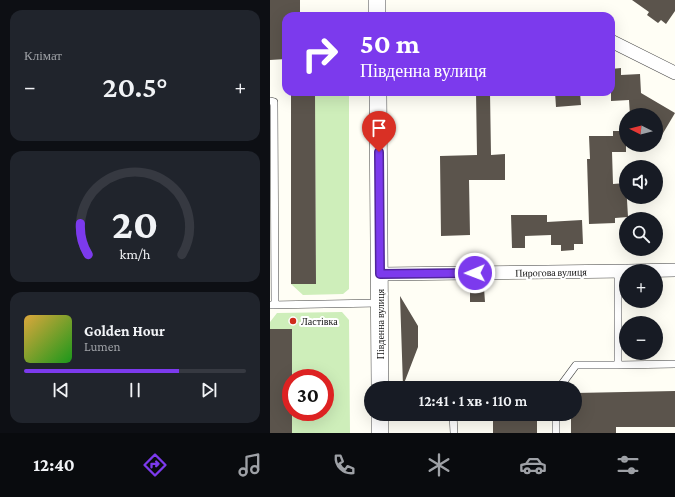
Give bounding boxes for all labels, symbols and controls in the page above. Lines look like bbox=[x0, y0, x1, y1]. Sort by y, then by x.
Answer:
icon: right bbox=[294, 28, 346, 80]
text: 50 m bbox=[360, 28, 420, 59]
text: Клімат bbox=[24, 48, 62, 63]
text: Південна вулиця bbox=[360, 61, 486, 81]
text: 20.5° bbox=[103, 70, 167, 103]
text: − bbox=[24, 74, 36, 99]
text: + bbox=[234, 74, 246, 99]
north arrow bbox=[619, 108, 663, 152]
map controls bbox=[619, 108, 663, 360]
pin bbox=[362, 111, 396, 152]
icon: arrive bbox=[368, 117, 390, 139]
button: sound bbox=[619, 160, 663, 204]
text: 20 bbox=[112, 200, 158, 246]
button: search bbox=[619, 212, 663, 256]
text: km/h bbox=[120, 245, 151, 261]
position arrow bbox=[454, 252, 496, 294]
button: + bbox=[619, 264, 663, 308]
street label: Пирогова вулиця bbox=[515, 266, 587, 279]
street label: Південна вулиця bbox=[375, 288, 386, 359]
marker: Ластівка bbox=[288, 316, 298, 326]
place label: Ластівка bbox=[301, 316, 338, 327]
button: − bbox=[619, 316, 663, 360]
text: Golden Hour bbox=[84, 323, 165, 339]
text: Lumen bbox=[84, 339, 120, 354]
speed limit sign: 30 bbox=[282, 369, 334, 421]
icon: previous bbox=[50, 379, 72, 401]
icon: pause bbox=[124, 379, 146, 401]
icon: next bbox=[198, 379, 220, 401]
text: 12:41 · 1 хв · 110 m bbox=[419, 393, 527, 409]
icon: directions bbox=[141, 451, 169, 479]
icon: music bbox=[236, 451, 264, 479]
icon: phone bbox=[330, 451, 358, 479]
icon: climate bbox=[425, 451, 453, 479]
icon: car bbox=[519, 451, 547, 479]
icon: filters bbox=[614, 451, 642, 479]
text: 12:40 bbox=[33, 455, 75, 475]

